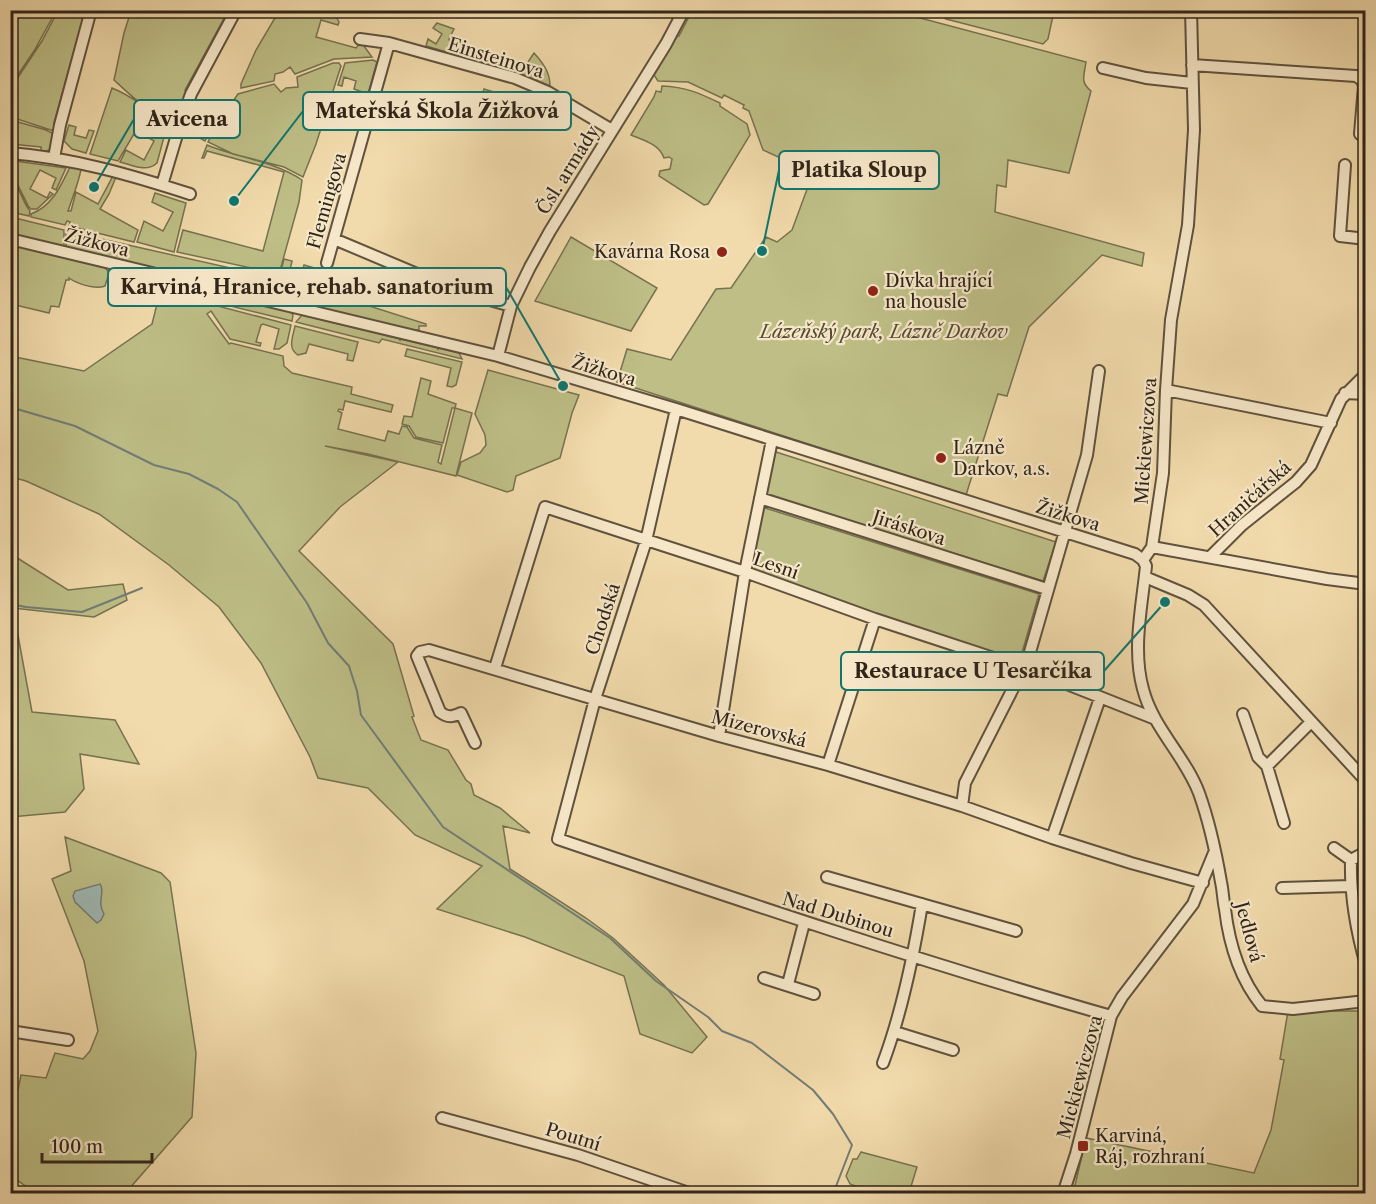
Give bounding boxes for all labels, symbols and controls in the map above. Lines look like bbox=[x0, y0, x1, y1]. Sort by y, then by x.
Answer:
street label: Einsteinova bbox=[445, 33, 547, 83]
callout: Mateřská Škola Žižková bbox=[303, 92, 571, 130]
text: Mateřská Škola Žižková bbox=[315, 98, 559, 123]
callout: Avicena bbox=[134, 100, 240, 138]
text: Avicena bbox=[145, 107, 228, 131]
street label: Čsl. armády bbox=[530, 120, 605, 219]
street label: Flemingova bbox=[303, 150, 351, 252]
callout: Platika Sloup bbox=[779, 151, 939, 189]
text: Platika Sloup bbox=[791, 158, 927, 182]
street label: Žižkova bbox=[62, 222, 133, 262]
place label: Kavárna Rosa bbox=[594, 241, 710, 263]
marker: Kavárna Rosa bbox=[715, 245, 729, 259]
callout: Karviná, Hranice, rehab. sanatorium bbox=[108, 268, 506, 306]
place label: Dívka hrající na housle bbox=[885, 270, 993, 313]
text: Karviná, Hranice, rehab. sanatorium bbox=[120, 275, 494, 299]
marker: Dívka hrající na housle bbox=[866, 284, 880, 298]
park label: Lázeňský park, Lázně Darkov bbox=[758, 321, 1008, 343]
street label: Žižkova bbox=[569, 349, 640, 391]
street label: Mickiewiczova bbox=[1131, 376, 1161, 505]
place label: Lázně Darkov, a.s. bbox=[953, 437, 1050, 480]
marker: Lázně Darkov, a.s. bbox=[934, 451, 948, 465]
street label: Hraničářská bbox=[1204, 456, 1296, 542]
street label: Žižkova bbox=[1033, 494, 1104, 536]
street label: Jiráskova bbox=[867, 505, 949, 550]
street label: Lesní bbox=[750, 548, 802, 584]
street label: Chodská bbox=[581, 580, 625, 658]
callout: Restaurace U Tesarčíka bbox=[841, 652, 1104, 690]
text: Restaurace U Tesarčíka bbox=[854, 659, 1092, 683]
street label: Mizerovská bbox=[709, 706, 809, 752]
street label: Nad Dubinou bbox=[780, 888, 896, 942]
street label: Jedlová bbox=[1230, 896, 1268, 965]
street label: Mickiewiczova bbox=[1053, 1012, 1107, 1141]
street label: Poutní bbox=[543, 1118, 604, 1156]
place label: Karviná, Ráj, rozhraní bbox=[1095, 1125, 1205, 1168]
scale bar bbox=[42, 1126, 152, 1164]
text: 100 m bbox=[51, 1136, 103, 1158]
marker: Karviná, Ráj, rozhraní bbox=[1076, 1139, 1090, 1153]

